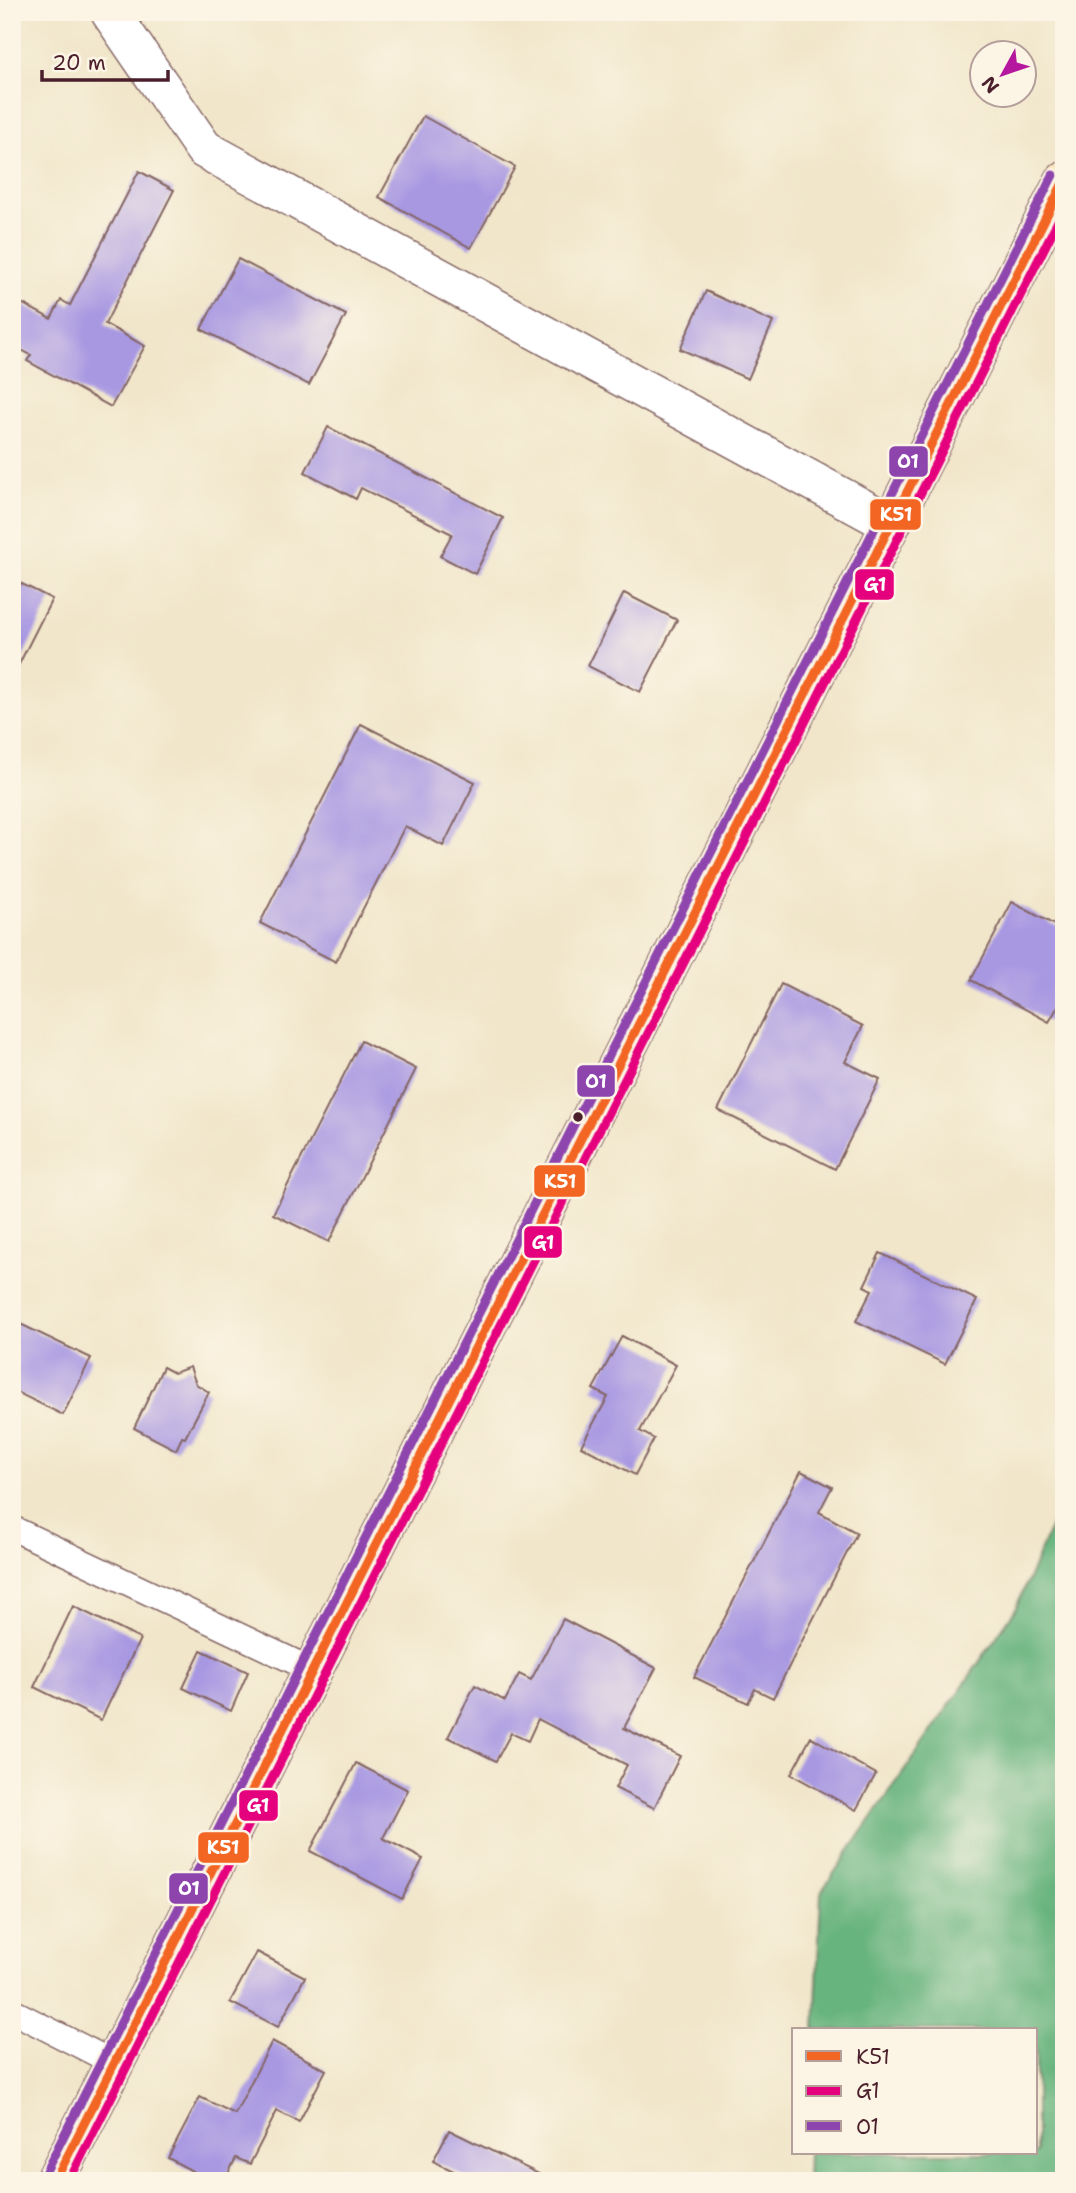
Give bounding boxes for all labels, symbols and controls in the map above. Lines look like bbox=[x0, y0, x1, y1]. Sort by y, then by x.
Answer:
scale bar bbox=[42, 38, 168, 82]
north arrow bbox=[968, 38, 1038, 108]
text: 20 m bbox=[52, 49, 106, 77]
text: N bbox=[976, 71, 1005, 98]
line badge: O1 bbox=[888, 445, 929, 478]
text: O1 bbox=[897, 449, 919, 474]
line badge: K51 bbox=[869, 498, 922, 531]
text: K51 bbox=[880, 502, 912, 527]
line badge: G1 bbox=[854, 568, 895, 601]
text: G1 bbox=[864, 572, 886, 597]
line badge: O1 bbox=[576, 1064, 616, 1098]
text: O1 bbox=[585, 1069, 607, 1094]
unlabelled marker bbox=[571, 1110, 585, 1124]
line badge: K51 bbox=[533, 1164, 586, 1198]
text: K51 bbox=[544, 1169, 576, 1194]
line badge: G1 bbox=[523, 1225, 563, 1259]
text: G1 bbox=[532, 1230, 554, 1255]
line badge: G1 bbox=[238, 1789, 279, 1822]
text: G1 bbox=[247, 1793, 269, 1818]
line badge: K51 bbox=[197, 1831, 250, 1864]
text: K51 bbox=[207, 1835, 239, 1860]
line badge: O1 bbox=[168, 1872, 209, 1905]
text: O1 bbox=[178, 1876, 200, 1901]
legend bbox=[792, 2028, 1038, 2154]
text: K51 bbox=[856, 2043, 890, 2071]
text: G1 bbox=[856, 2077, 880, 2105]
text: O1 bbox=[856, 2113, 879, 2141]

